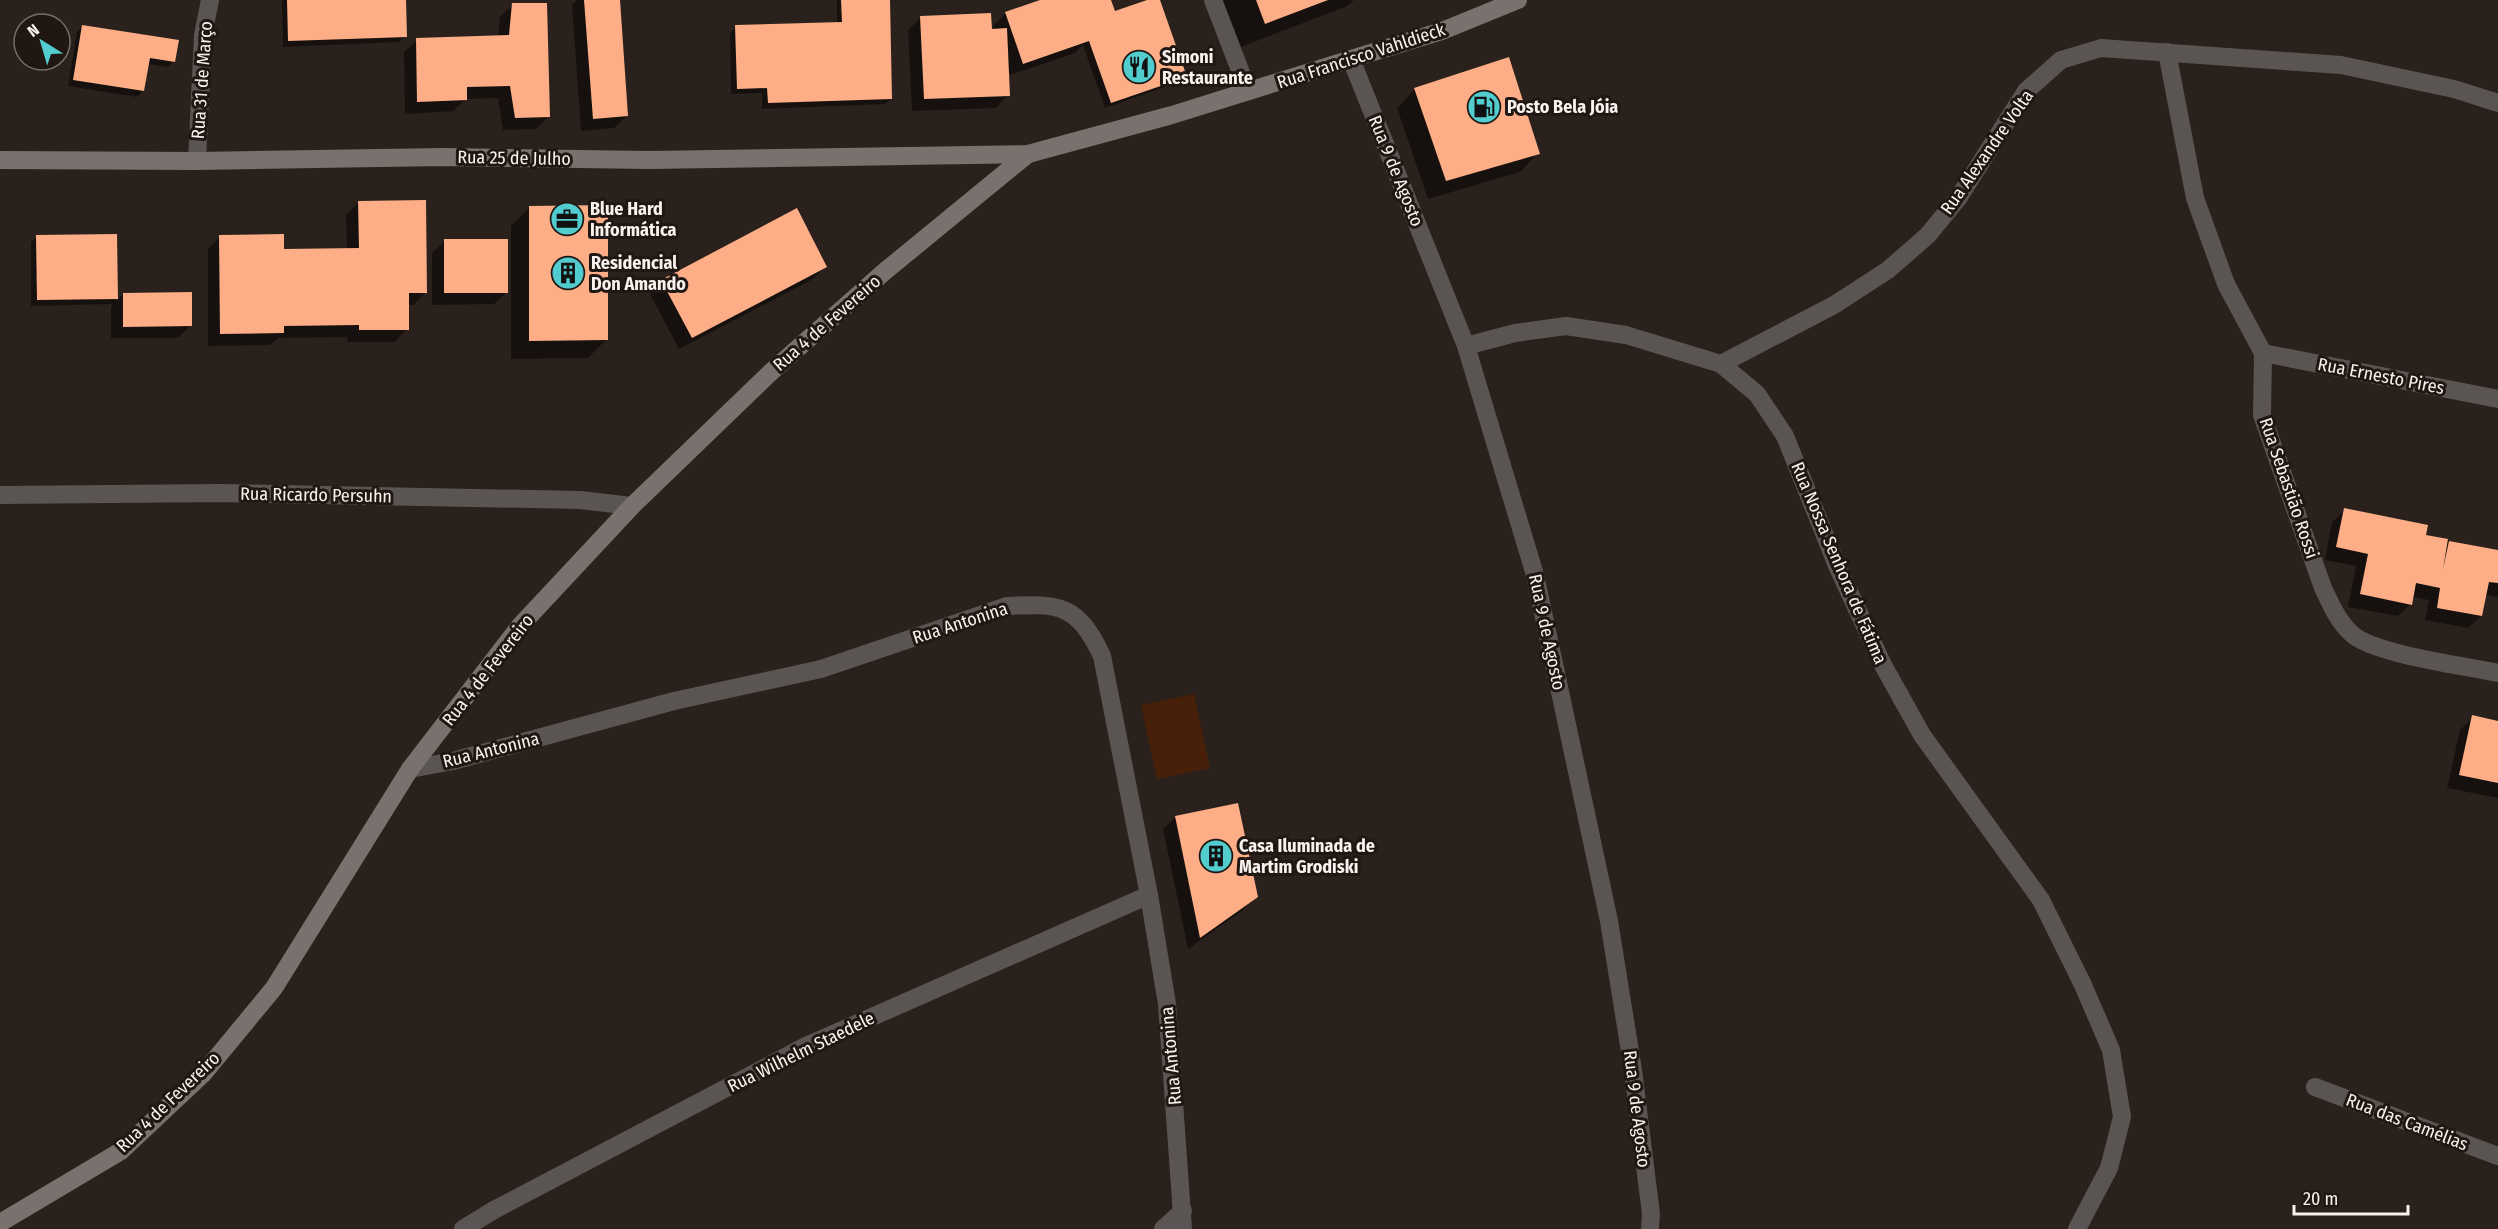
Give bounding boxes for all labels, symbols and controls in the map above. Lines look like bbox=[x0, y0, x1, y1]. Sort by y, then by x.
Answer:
north arrow bbox=[12, 12, 72, 72]
street label: Rua Francisco Vahldieck bbox=[1274, 18, 1448, 94]
text: N bbox=[24, 20, 43, 41]
street label: Rua 31 de Março bbox=[187, 20, 217, 140]
place label: Simoni Restaurante bbox=[1162, 46, 1253, 89]
restaurant icon: Simoni Restaurante bbox=[1121, 49, 1157, 85]
street label: Rua Alexandre Volta bbox=[1936, 85, 2038, 219]
fuel station icon: Posto Bela Jóia bbox=[1466, 89, 1502, 125]
place label: Posto Bela Jóia bbox=[1507, 96, 1618, 118]
street label: Rua 9 de Agosto bbox=[1364, 112, 1428, 230]
street label: Rua 25 de Julho bbox=[457, 146, 571, 170]
place label: Blue Hard Informática bbox=[590, 198, 677, 241]
office icon: Blue Hard Informática bbox=[549, 201, 585, 237]
place label: Residencial Don Amando bbox=[591, 252, 686, 295]
building icon: Residencial Don Amando bbox=[550, 255, 586, 291]
street label: Rua 4 de Fevereiro bbox=[769, 270, 885, 376]
street label: Rua Ernesto Pires bbox=[2316, 353, 2446, 399]
street label: Rua Sebastião Rossi bbox=[2255, 415, 2323, 561]
street label: Rua Nossa Senhora de Fátima bbox=[1786, 459, 1892, 667]
street label: Rua Ricardo Persuhn bbox=[240, 483, 392, 507]
street label: Rua 9 de Agosto bbox=[1524, 572, 1570, 692]
street label: Rua Antonina bbox=[910, 597, 1010, 649]
street label: Rua 4 de Fevereiro bbox=[438, 610, 538, 730]
street label: Rua Antonina bbox=[440, 727, 542, 773]
place label: Casa Iluminada de Martim Grodiski bbox=[1239, 835, 1375, 878]
building icon: Casa Iluminada de Martim Grodiski bbox=[1198, 838, 1234, 874]
street label: Rua Antonina bbox=[1156, 1006, 1186, 1106]
street label: Rua Wilhelm Staedele bbox=[724, 1007, 878, 1097]
street label: Rua 4 de Fevereiro bbox=[112, 1047, 224, 1157]
street label: Rua 9 de Agosto bbox=[1619, 1049, 1655, 1169]
street label: Rua das Camélias bbox=[2343, 1089, 2471, 1155]
scale bar bbox=[2294, 1178, 2408, 1216]
text: 20 m bbox=[2303, 1188, 2338, 1210]

